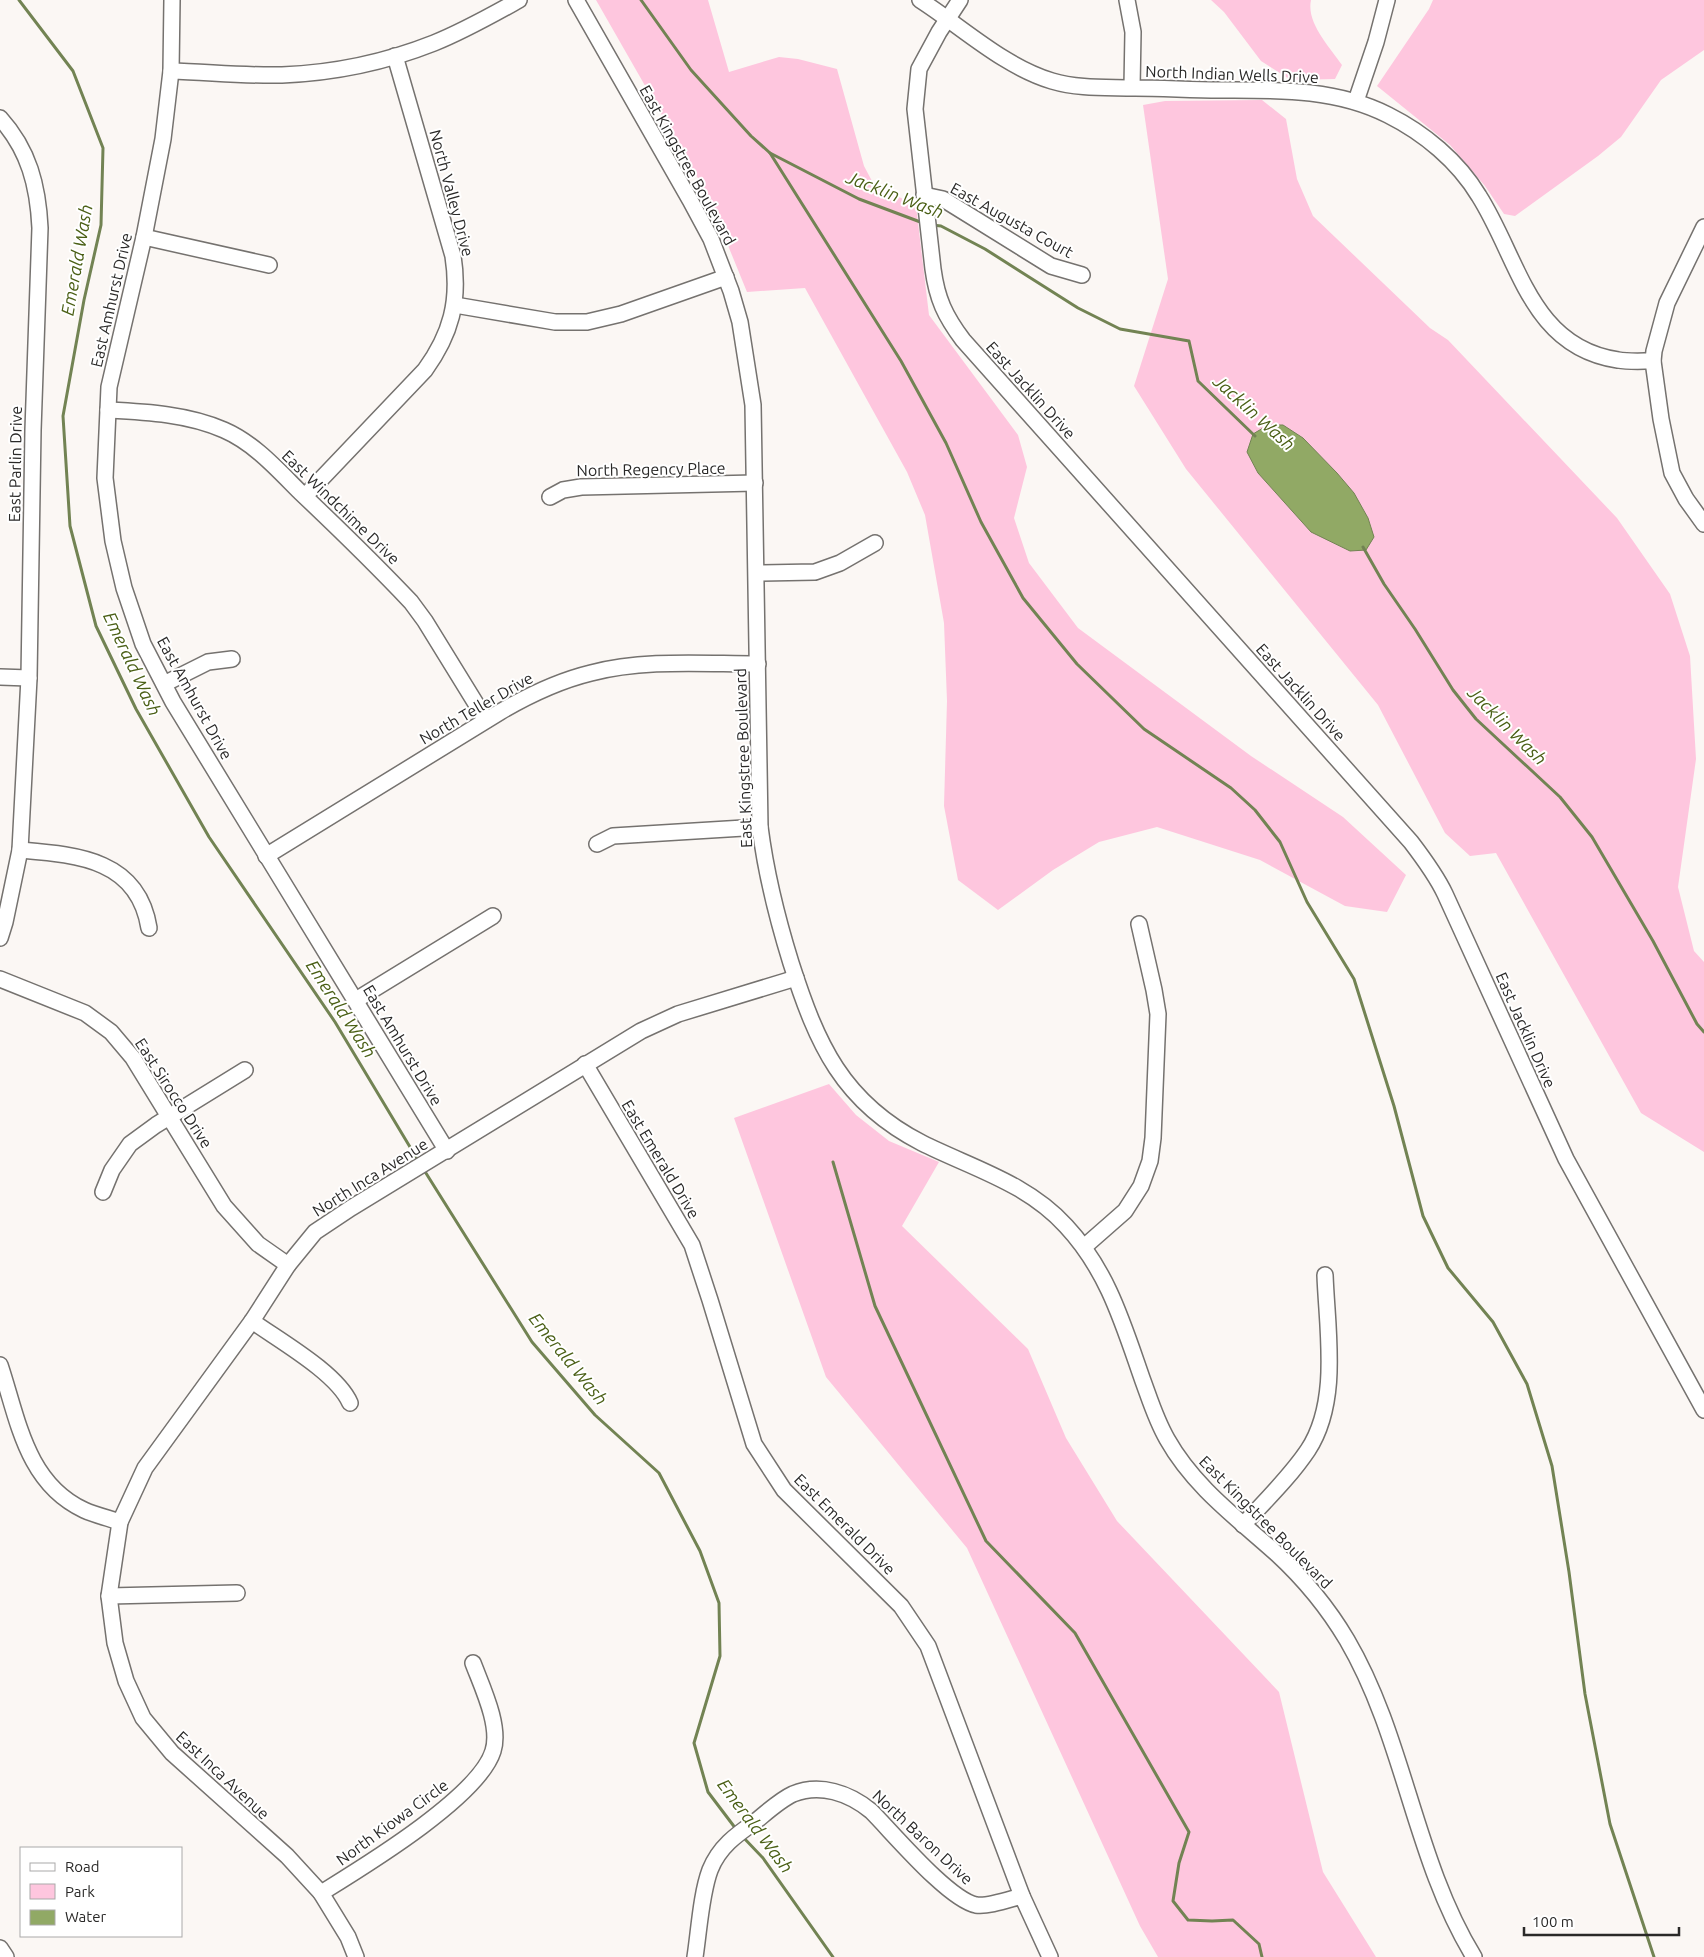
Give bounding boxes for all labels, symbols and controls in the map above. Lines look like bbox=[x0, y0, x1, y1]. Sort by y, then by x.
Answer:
street label: North Indian Wells Drive bbox=[1145, 62, 1319, 86]
street label: East Kingstree Boulevard bbox=[636, 82, 740, 248]
street label: North Valley Drive bbox=[426, 128, 478, 258]
water label: Jacklin Wash bbox=[843, 166, 947, 222]
street label: East Augusta Court bbox=[947, 179, 1077, 262]
water label: Emerald Wash bbox=[56, 203, 96, 317]
street label: East Amhurst Drive bbox=[87, 231, 135, 369]
street label: East Jacklin Drive bbox=[983, 338, 1079, 442]
water label: Jacklin Wash bbox=[1209, 370, 1299, 454]
street label: East Parlin Drive bbox=[5, 406, 25, 522]
street label: East Windchime Drive bbox=[279, 446, 403, 568]
street label: North Regency Place bbox=[576, 459, 726, 479]
water label: Emerald Wash bbox=[100, 608, 166, 719]
street label: East Amhurst Drive bbox=[154, 634, 236, 762]
street label: East Jacklin Drive bbox=[1253, 640, 1349, 744]
street label: North Teller Drive bbox=[416, 668, 536, 748]
street label: East Kingstree Boulevard bbox=[731, 668, 755, 848]
water label: Jacklin Wash bbox=[1464, 681, 1551, 769]
water label: Emerald Wash bbox=[303, 956, 381, 1061]
street label: East Jacklin Drive bbox=[1492, 970, 1560, 1090]
street label: East Amhurst Drive bbox=[360, 981, 446, 1109]
street label: East Sirocco Drive bbox=[132, 1035, 216, 1151]
street label: East Emerald Drive bbox=[619, 1096, 703, 1222]
street label: North Inca Avenue bbox=[309, 1134, 431, 1220]
water label: Emerald Wash bbox=[526, 1308, 612, 1408]
street label: East Kingstree Boulevard bbox=[1196, 1452, 1336, 1592]
street label: East Emerald Drive bbox=[791, 1470, 899, 1578]
street label: East Inca Avenue bbox=[173, 1727, 273, 1823]
water label: Emerald Wash bbox=[714, 1774, 798, 1876]
street label: North Kiowa Circle bbox=[333, 1775, 451, 1869]
street label: North Baron Drive bbox=[869, 1786, 977, 1888]
legend bbox=[20, 1847, 182, 1937]
text: Road bbox=[65, 1858, 100, 1875]
text: Park bbox=[65, 1883, 95, 1900]
scale bar bbox=[1524, 1904, 1679, 1936]
text: Water bbox=[65, 1908, 106, 1925]
text: 100 m bbox=[1532, 1913, 1574, 1930]

